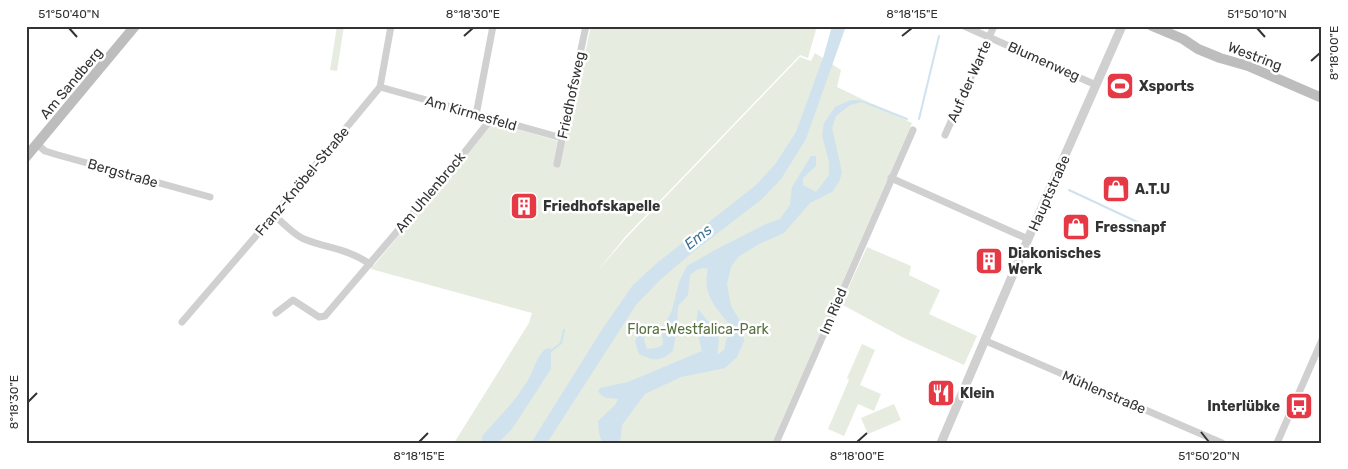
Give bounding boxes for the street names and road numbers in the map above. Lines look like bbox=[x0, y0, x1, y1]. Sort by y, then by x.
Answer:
street label: Auf der Warte bbox=[944, 37, 995, 125]
street label: Blumenweg bbox=[1005, 38, 1082, 85]
street label: Westring bbox=[1225, 38, 1284, 75]
street label: Am Sandberg bbox=[37, 44, 106, 123]
street label: Friedhofsweg bbox=[554, 50, 589, 140]
street label: Am Kirmesfeld bbox=[423, 92, 519, 135]
street label: Franz-Knöbel-Straße bbox=[252, 123, 353, 239]
street label: Am Uhlenbrock bbox=[392, 148, 469, 236]
street label: Hauptstraße bbox=[1025, 152, 1074, 234]
street label: Bergstraße bbox=[86, 155, 160, 192]
street label: Im Ried bbox=[816, 286, 851, 337]
street label: Mühlenstraße bbox=[1059, 367, 1148, 418]

